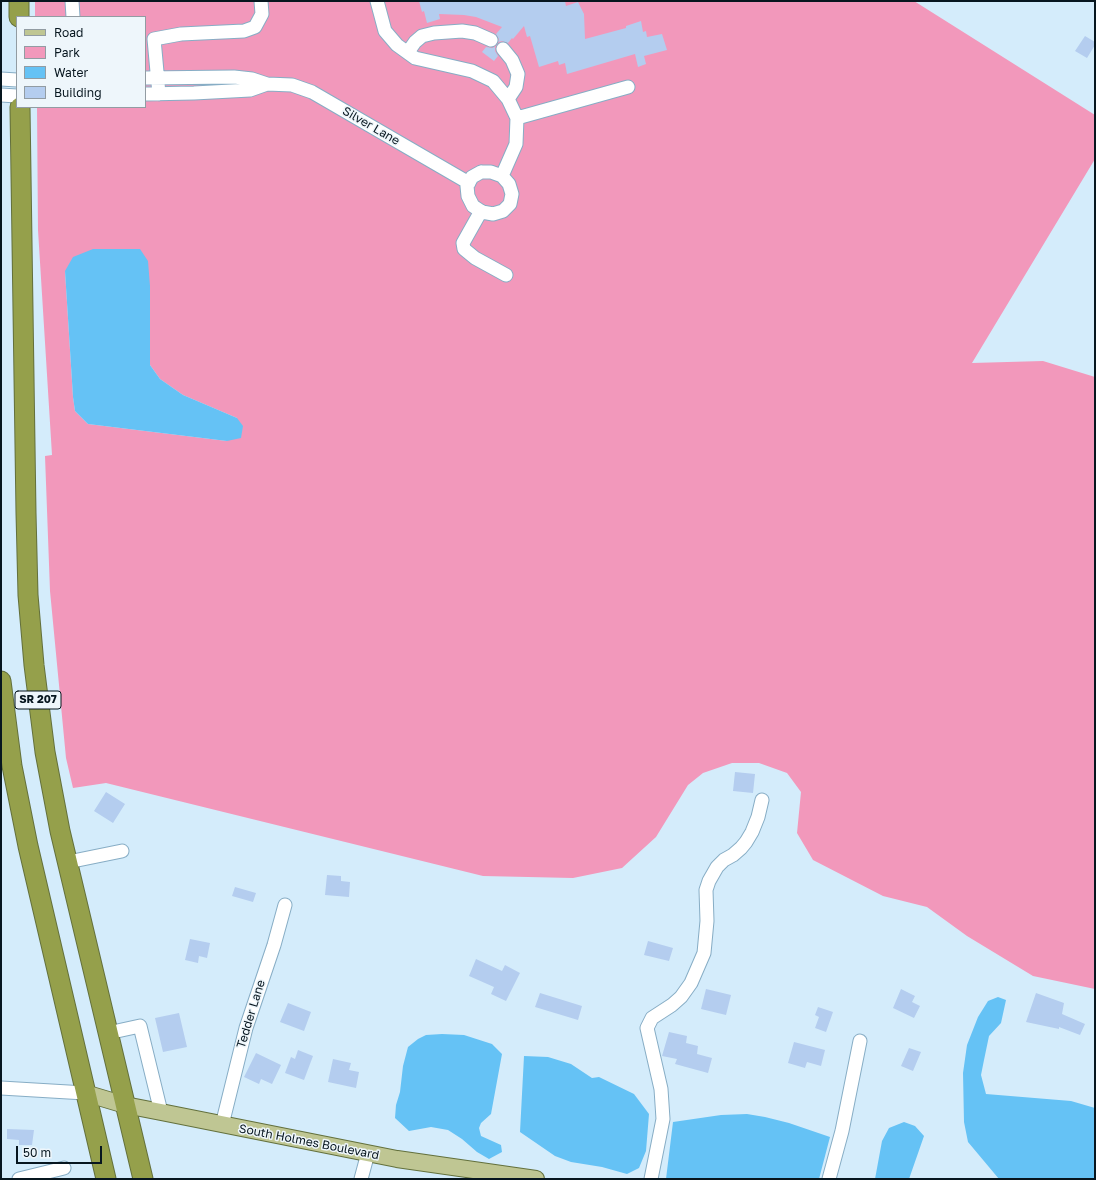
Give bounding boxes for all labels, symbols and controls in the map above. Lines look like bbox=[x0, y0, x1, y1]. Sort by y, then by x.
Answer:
legend bbox=[16, 16, 146, 108]
text: Road bbox=[54, 25, 83, 40]
text: Park bbox=[54, 45, 80, 60]
text: Water bbox=[54, 65, 88, 80]
text: Building bbox=[54, 85, 102, 100]
street label: Silver Lane bbox=[340, 104, 402, 148]
road number: SR 207 bbox=[15, 691, 61, 709]
street label: Tedder Lane bbox=[234, 978, 268, 1050]
street label: South Holmes Boulevard bbox=[238, 1121, 380, 1163]
scale bar bbox=[18, 1138, 104, 1164]
text: 50 m bbox=[23, 1145, 51, 1160]

